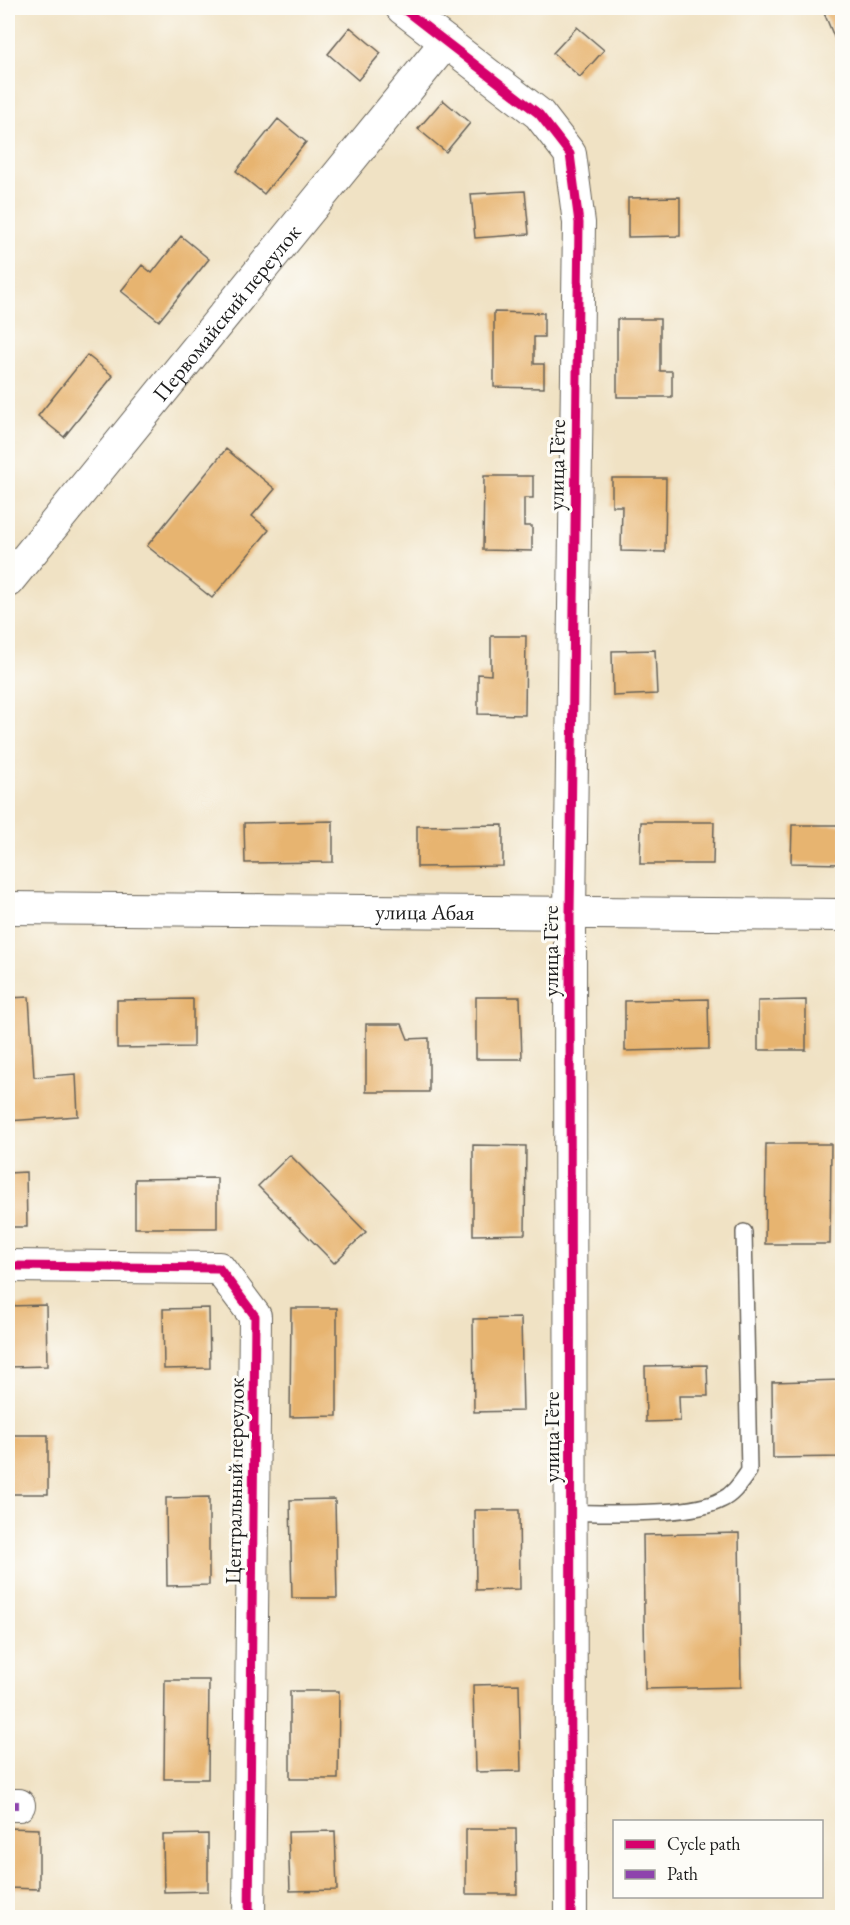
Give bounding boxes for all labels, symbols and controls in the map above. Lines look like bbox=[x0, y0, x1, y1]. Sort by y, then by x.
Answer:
street label: Первомайский переулок bbox=[146, 218, 308, 407]
street label: улица Гёте bbox=[541, 419, 572, 511]
street label: улица Абая bbox=[375, 897, 475, 927]
street label: улица Гёте bbox=[536, 905, 565, 997]
street label: Центральный переулок bbox=[218, 1377, 251, 1585]
street label: улица Гёте bbox=[537, 1391, 566, 1483]
legend bbox=[613, 1820, 823, 1898]
text: Cycle path bbox=[667, 1832, 741, 1855]
text: Path bbox=[667, 1862, 698, 1885]

